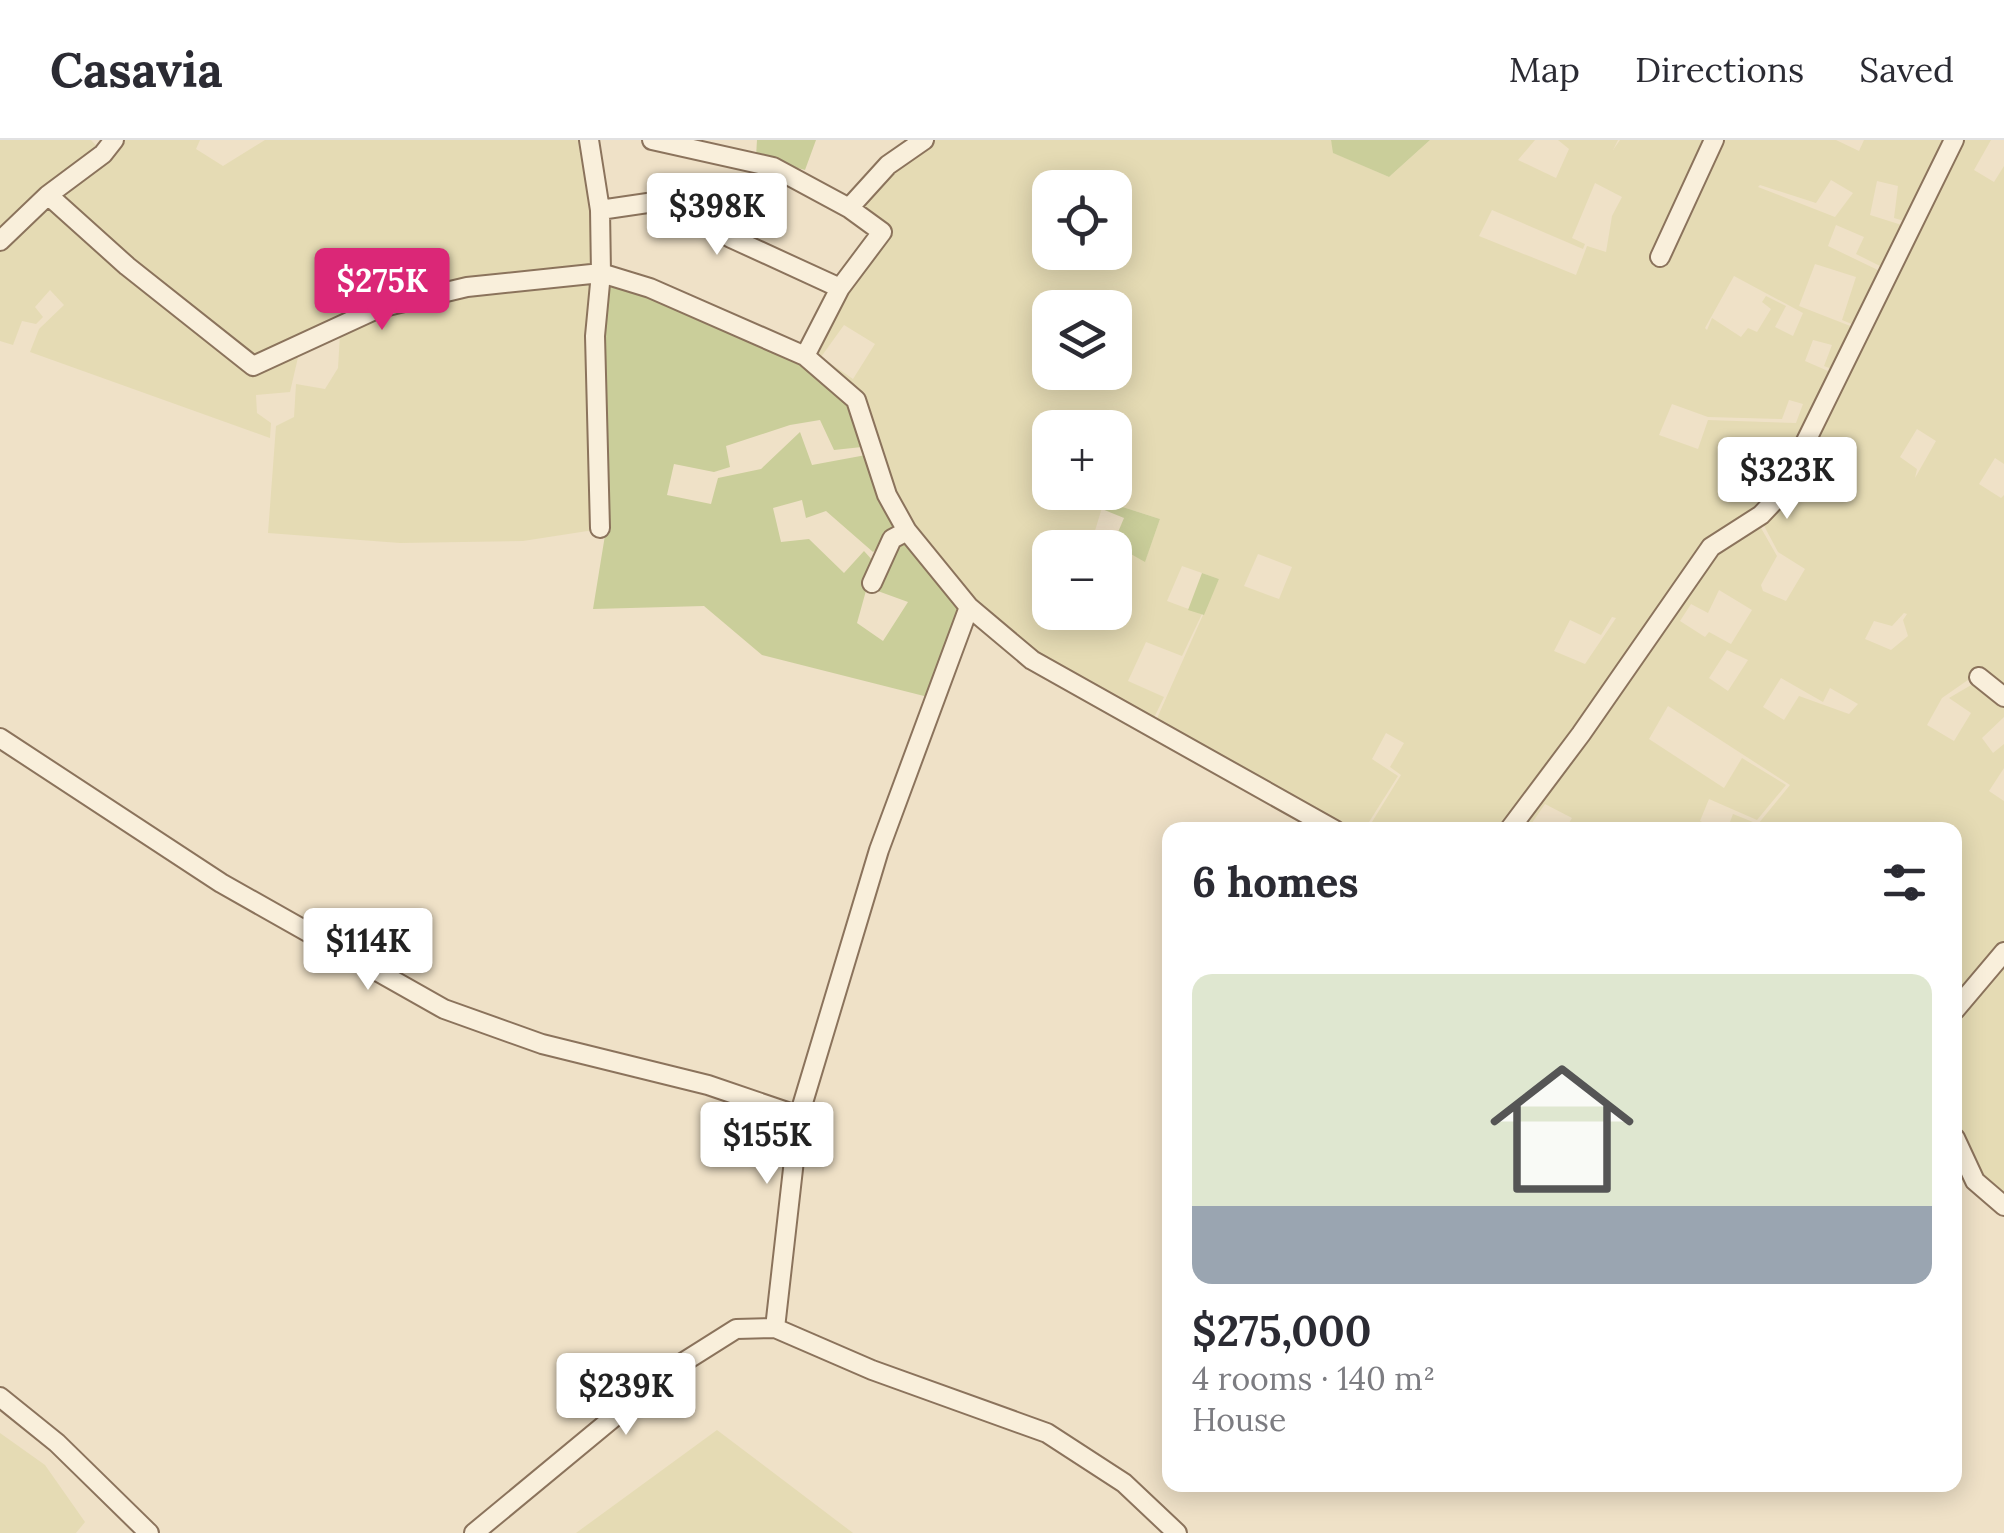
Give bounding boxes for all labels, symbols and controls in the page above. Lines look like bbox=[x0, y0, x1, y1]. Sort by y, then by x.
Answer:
text: Casavia bbox=[50, 39, 223, 100]
text: Map bbox=[1509, 47, 1580, 92]
text: Directions bbox=[1635, 47, 1804, 92]
text: Saved bbox=[1859, 47, 1954, 92]
map controls bbox=[1032, 170, 1132, 630]
button: locate bbox=[1032, 170, 1132, 270]
pin: $398K bbox=[647, 173, 787, 258]
text: $398K bbox=[669, 185, 765, 226]
pin: $275K bbox=[312, 248, 452, 333]
text: $275K bbox=[337, 260, 427, 301]
button: layers bbox=[1032, 290, 1132, 390]
button: + bbox=[1032, 410, 1132, 510]
pin: $323K bbox=[1717, 437, 1857, 522]
text: $323K bbox=[1740, 449, 1834, 490]
button: − bbox=[1032, 530, 1132, 630]
text: 6 homes bbox=[1192, 855, 1359, 909]
icon: filters bbox=[1877, 855, 1932, 910]
pin: $114K bbox=[298, 908, 438, 993]
text: $114K bbox=[325, 920, 411, 961]
icon: home bbox=[1472, 1039, 1652, 1219]
pin: $155K bbox=[697, 1102, 837, 1187]
text: $155K bbox=[722, 1114, 812, 1155]
text: $275,000 bbox=[1192, 1304, 1371, 1358]
pin: $239K bbox=[556, 1353, 696, 1438]
text: 4 rooms · 140 m² bbox=[1192, 1358, 1435, 1399]
text: $239K bbox=[578, 1365, 674, 1406]
text: House bbox=[1192, 1399, 1286, 1440]

